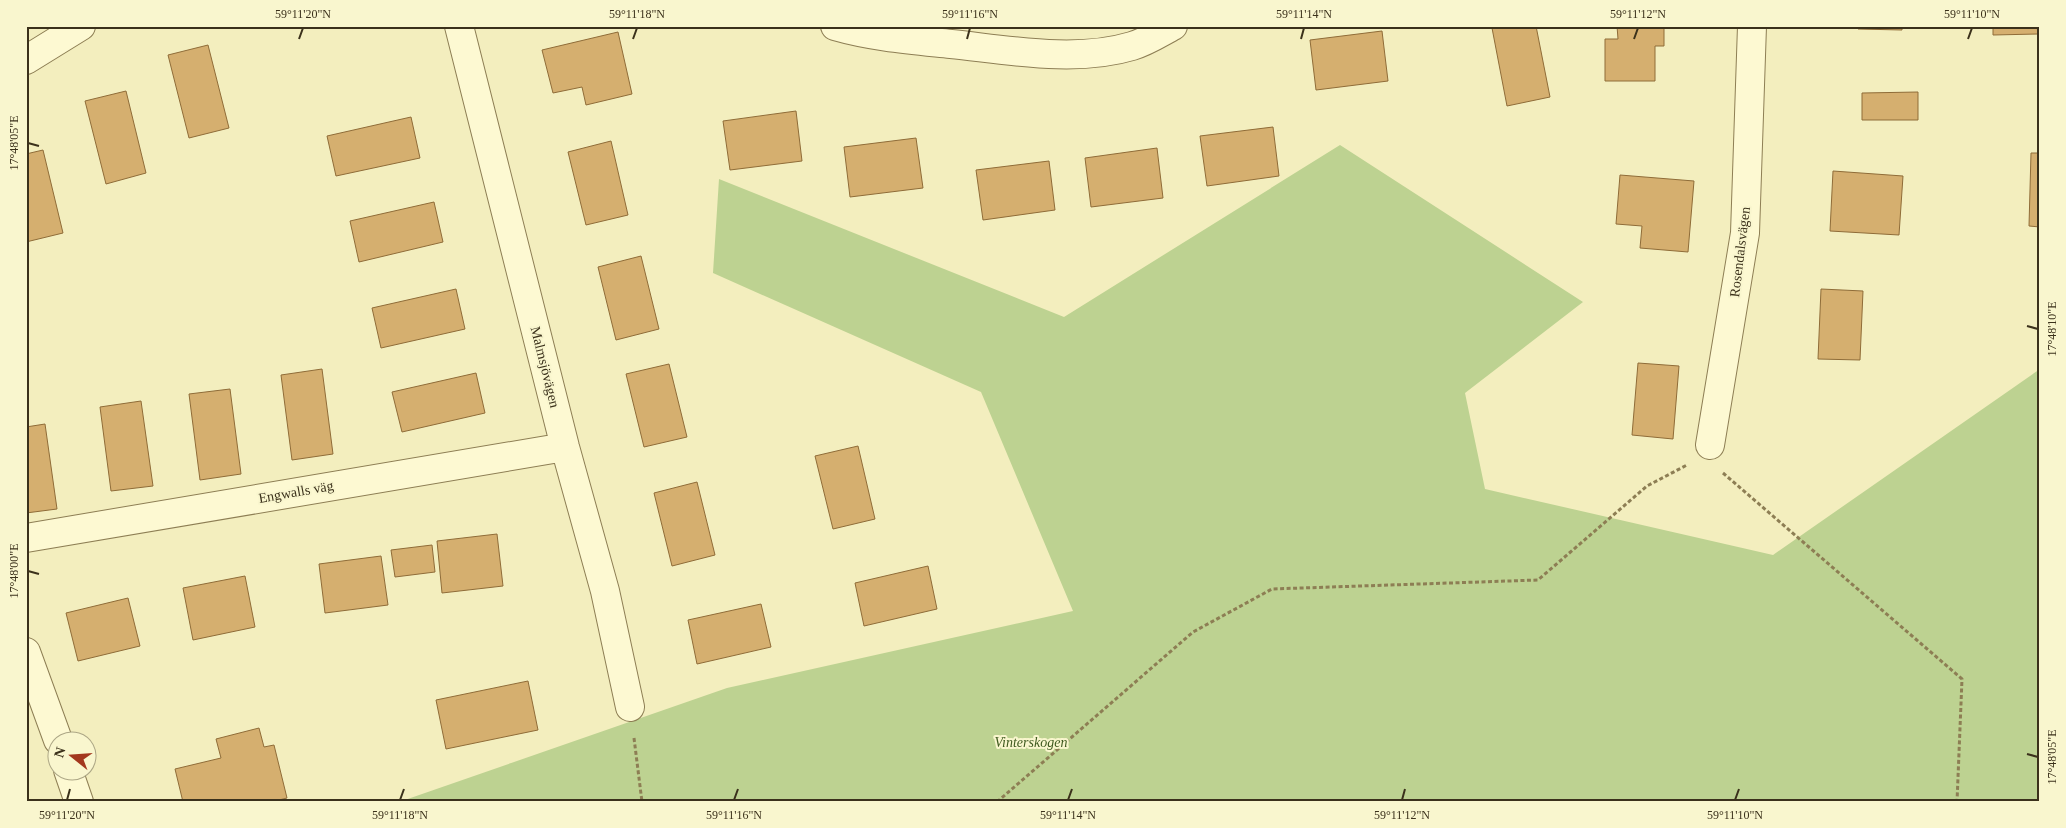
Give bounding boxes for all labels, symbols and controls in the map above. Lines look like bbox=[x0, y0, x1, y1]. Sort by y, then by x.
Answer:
text: 59°11'20"N bbox=[275, 7, 331, 21]
text: 59°11'18"N bbox=[609, 7, 665, 21]
text: 59°11'16"N bbox=[942, 7, 998, 21]
text: 59°11'14"N bbox=[1276, 7, 1332, 21]
text: 59°11'12"N bbox=[1610, 7, 1666, 21]
text: 59°11'10"N bbox=[1944, 7, 2000, 21]
text: 17°48'05"E bbox=[7, 115, 21, 171]
street label: Rosendalsvägen bbox=[1727, 206, 1753, 298]
text: 17°48'10"E bbox=[2045, 301, 2059, 357]
street label: Malmsjövägen bbox=[528, 325, 562, 409]
street label: Engwalls väg bbox=[257, 478, 335, 506]
text: 17°48'00"E bbox=[7, 543, 21, 599]
text: 17°48'05"E bbox=[2045, 729, 2059, 785]
north arrow bbox=[48, 730, 98, 780]
park label: Vinterskogen bbox=[995, 735, 1067, 750]
text: N bbox=[51, 745, 69, 759]
text: 59°11'20"N bbox=[39, 808, 95, 822]
text: 59°11'18"N bbox=[372, 808, 428, 822]
text: 59°11'16"N bbox=[706, 808, 762, 822]
text: 59°11'14"N bbox=[1040, 808, 1096, 822]
text: 59°11'12"N bbox=[1374, 808, 1430, 822]
text: 59°11'10"N bbox=[1707, 808, 1763, 822]

